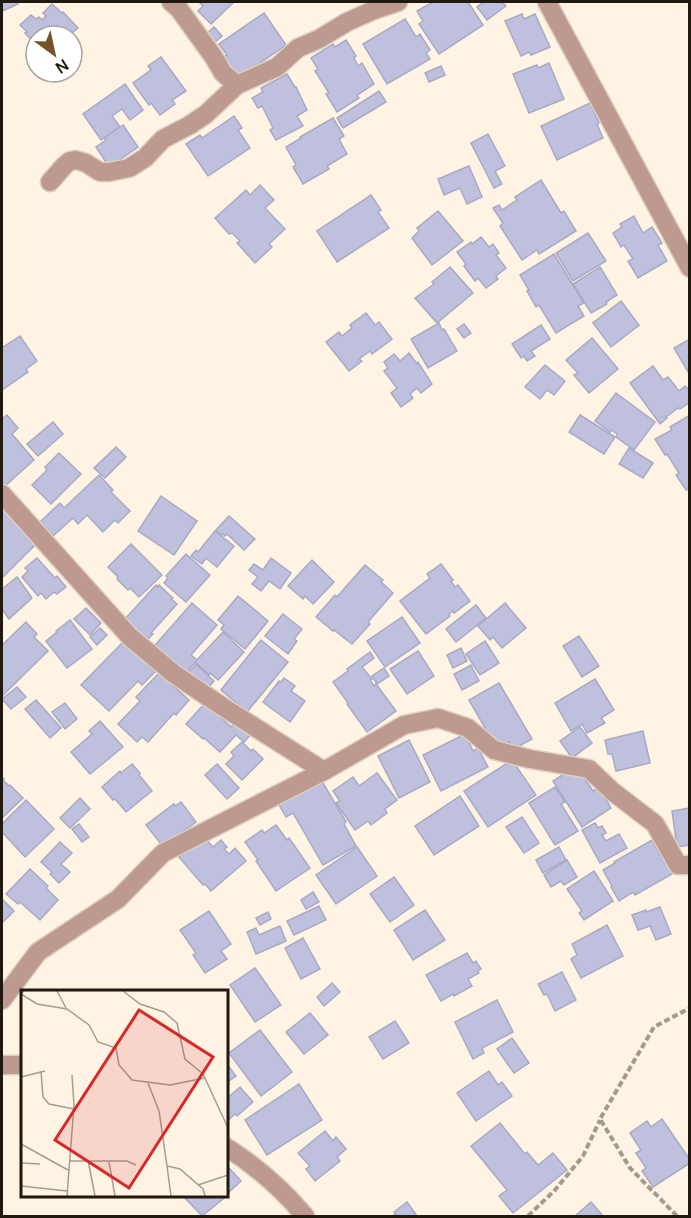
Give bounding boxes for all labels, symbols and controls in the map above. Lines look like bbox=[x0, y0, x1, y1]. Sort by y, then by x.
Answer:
north arrow bbox=[24, 24, 84, 84]
text: N bbox=[51, 54, 73, 79]
inset map bbox=[21, 990, 228, 1197]

